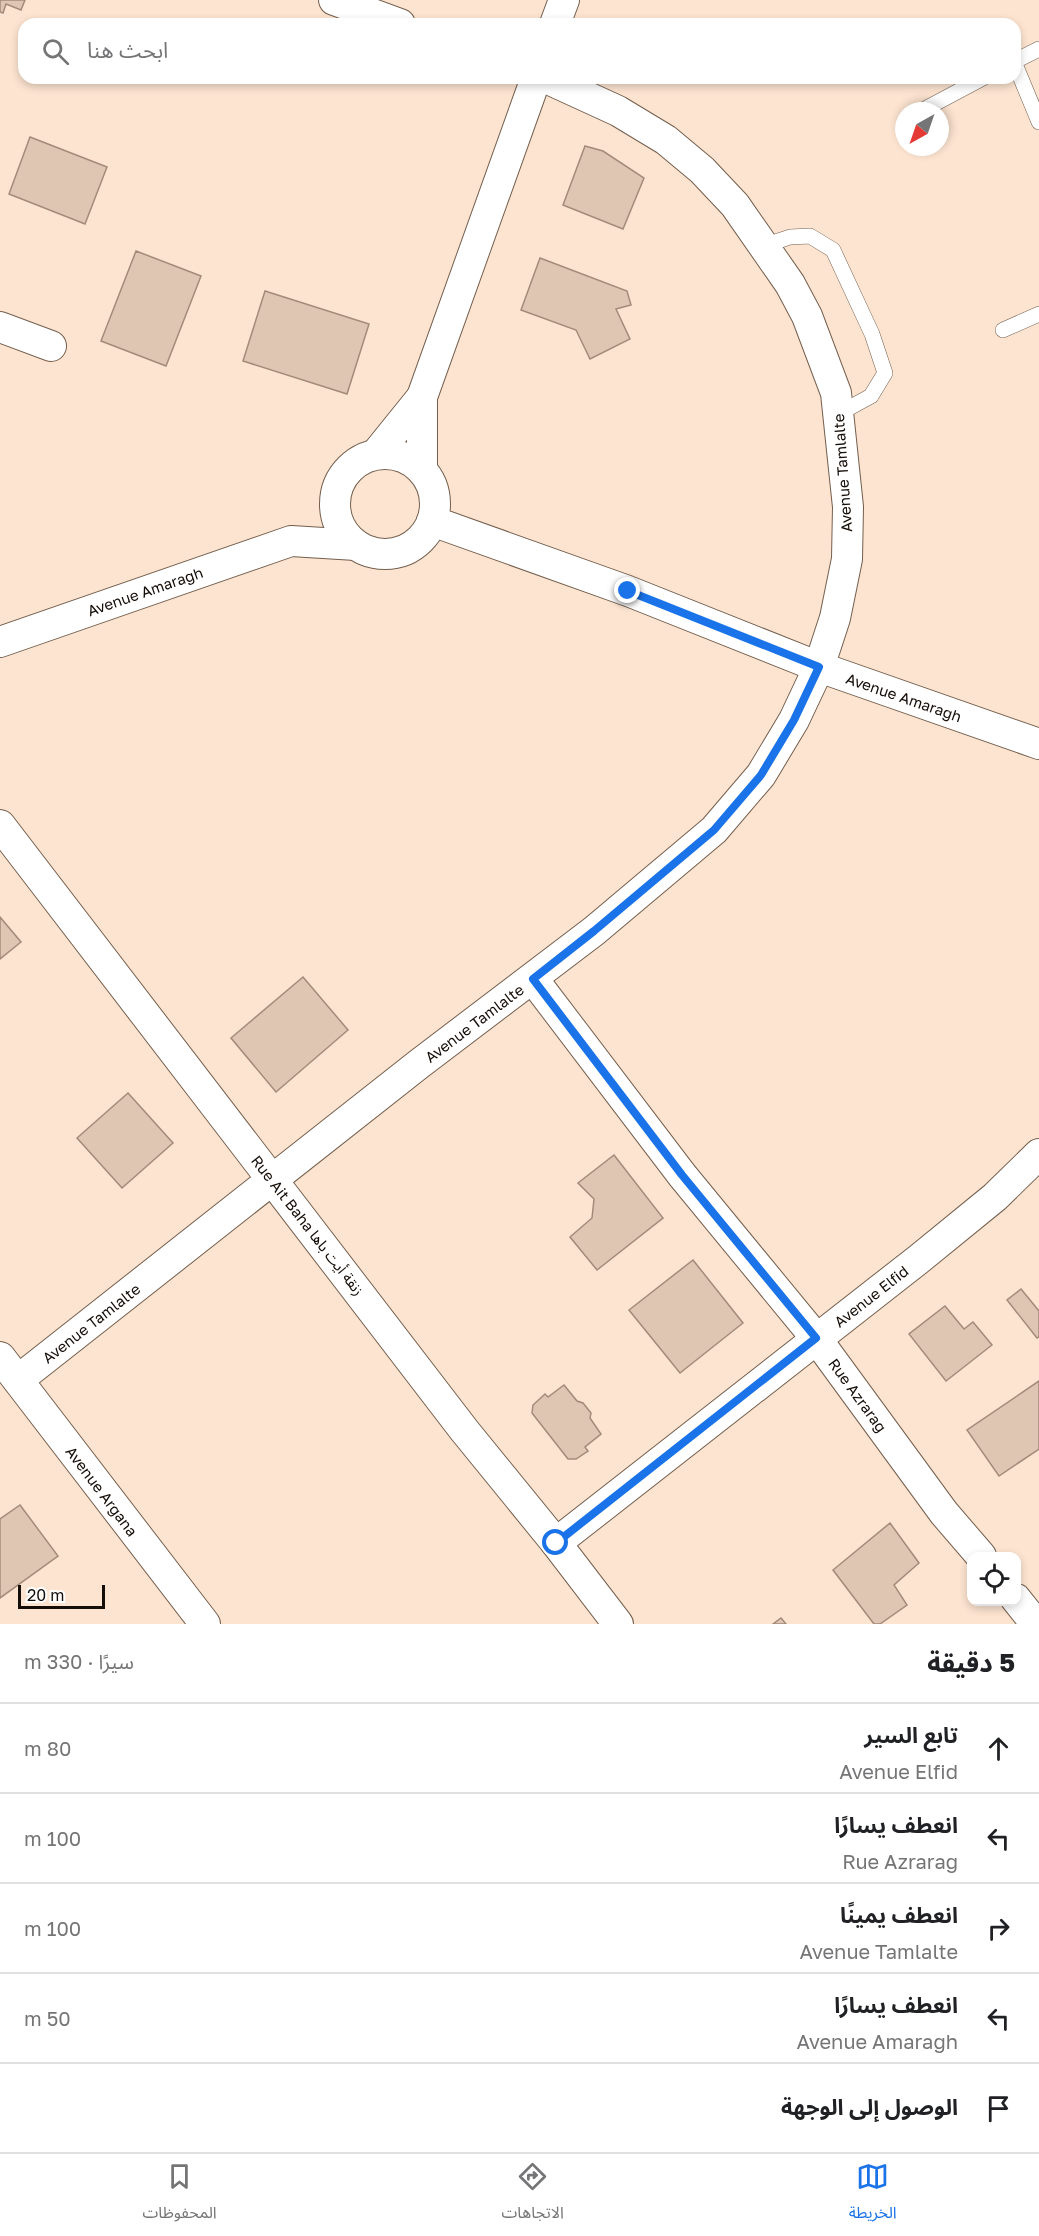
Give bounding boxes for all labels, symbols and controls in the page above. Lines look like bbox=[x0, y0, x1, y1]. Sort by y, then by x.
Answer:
search box bbox=[18, 18, 1021, 84]
icon: search bbox=[39, 35, 72, 68]
text: ابحث هنا bbox=[87, 36, 168, 63]
north arrow bbox=[895, 102, 949, 156]
street label: Avenue Tamlalte bbox=[829, 413, 855, 533]
street label: Avenue Amaragh bbox=[85, 563, 205, 619]
route end bbox=[614, 577, 640, 603]
street label: Avenue Amaragh bbox=[844, 669, 964, 725]
street label: Avenue Tamlalte bbox=[421, 980, 527, 1066]
street label: Rue Ait Baha زنقة أيت باها bbox=[247, 1152, 368, 1299]
street label: Avenue Elfid bbox=[830, 1261, 912, 1331]
street label: Avenue Tamlalte bbox=[39, 1279, 144, 1367]
street label: Rue Azrarag bbox=[825, 1355, 891, 1435]
street label: Avenue Argana bbox=[62, 1443, 142, 1539]
route start bbox=[542, 1529, 568, 1555]
map controls bbox=[967, 1552, 1021, 1606]
button: locate bbox=[967, 1552, 1021, 1606]
scale bar bbox=[18, 1582, 105, 1610]
text: 20 m bbox=[27, 1585, 64, 1605]
text: 5 دقيقة bbox=[927, 1647, 1015, 1678]
text: سيرًا · 330 m bbox=[24, 1649, 134, 1673]
text: تابع السير bbox=[864, 1721, 958, 1748]
icon: ahead bbox=[982, 1732, 1015, 1765]
text: 80 m bbox=[24, 1736, 71, 1760]
text: Avenue Elfid bbox=[839, 1759, 958, 1783]
text: انعطف يسارًا bbox=[834, 1811, 958, 1838]
icon: left bbox=[982, 1822, 1015, 1855]
text: 100 m bbox=[24, 1826, 81, 1850]
text: Rue Azrarag bbox=[842, 1849, 958, 1873]
text: انعطف يمينًا bbox=[840, 1901, 958, 1928]
icon: right bbox=[982, 1912, 1015, 1945]
text: 100 m bbox=[24, 1916, 81, 1940]
text: Avenue Tamlalte bbox=[800, 1939, 958, 1963]
text: انعطف يسارًا bbox=[834, 1991, 958, 2018]
icon: left bbox=[982, 2002, 1015, 2035]
text: 50 m bbox=[24, 2006, 71, 2030]
text: Avenue Amaragh bbox=[797, 2029, 958, 2053]
icon: arrive bbox=[982, 2092, 1015, 2125]
text: الوصول إلى الوجهة bbox=[781, 2093, 958, 2120]
tab: المحفوظات bbox=[142, 2160, 217, 2230]
tab: الاتجاهات bbox=[501, 2160, 564, 2230]
tab: الخريطة bbox=[849, 2160, 897, 2230]

